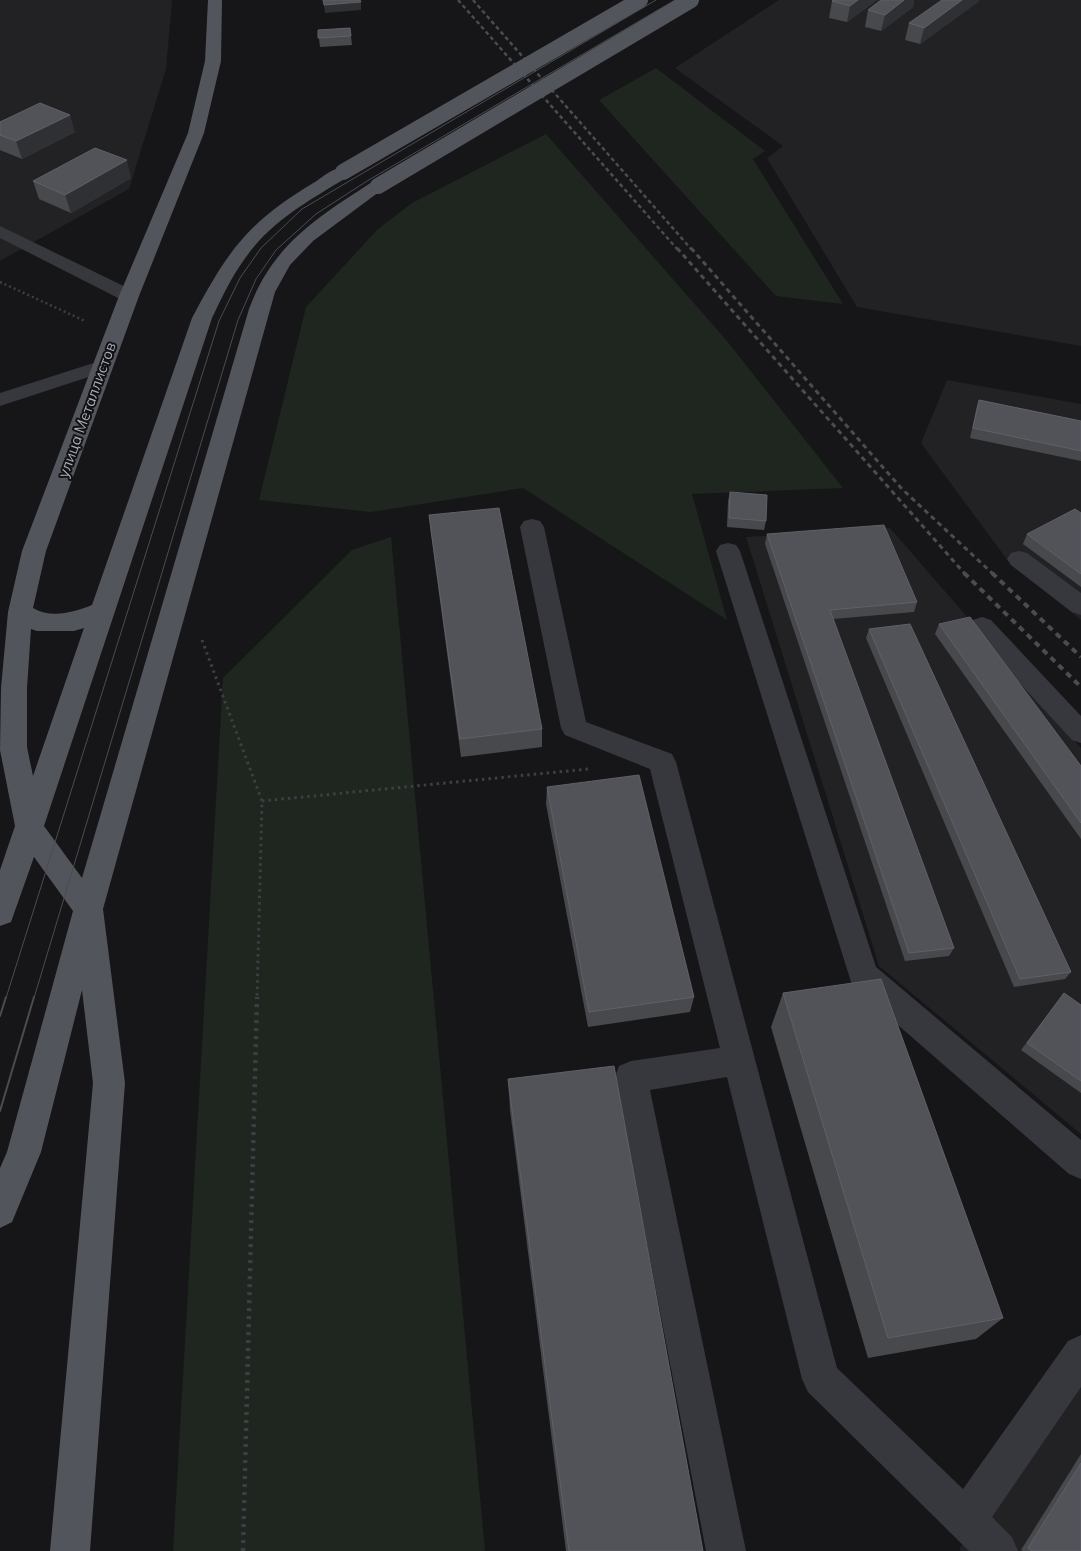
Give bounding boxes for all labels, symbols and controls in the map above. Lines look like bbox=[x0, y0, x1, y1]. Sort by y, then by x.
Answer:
street label: улица Металлистов bbox=[53, 339, 120, 480]

